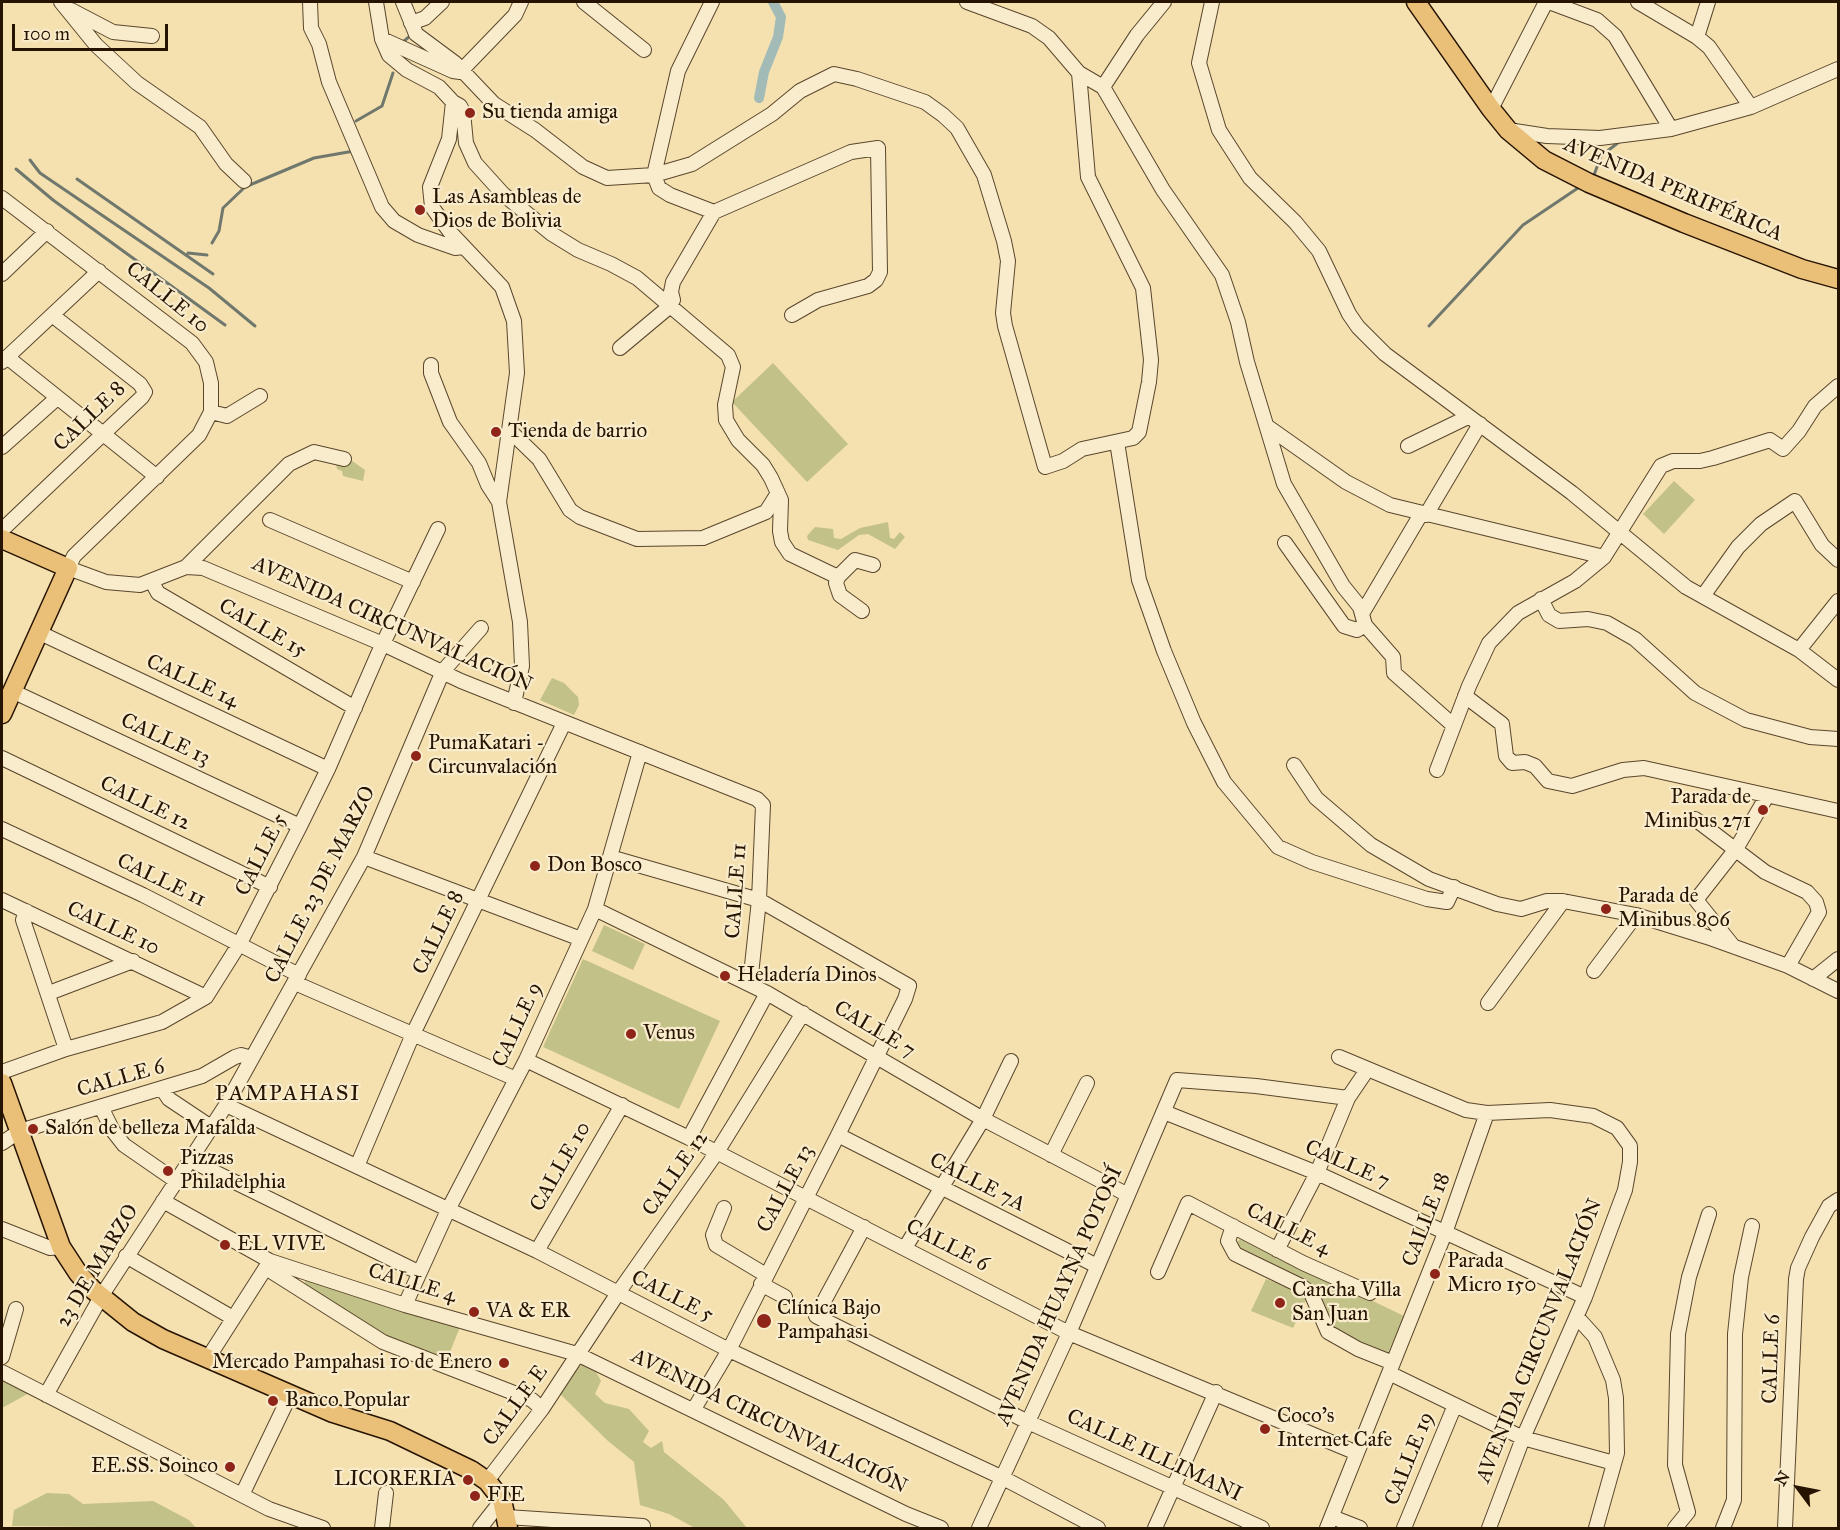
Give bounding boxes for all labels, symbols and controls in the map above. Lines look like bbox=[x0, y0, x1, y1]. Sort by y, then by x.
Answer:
scale bar bbox=[15, 12, 171, 50]
text: 100 m bbox=[23, 23, 70, 45]
place label: Su tienda amiga bbox=[482, 100, 618, 126]
marker: Su tienda amiga bbox=[463, 106, 477, 120]
street label: AVENIDA PERIFÉRICA bbox=[1560, 132, 1786, 248]
place label: Las Asambleas de Dios de Bolivia bbox=[432, 185, 582, 235]
marker: Las Asambleas de Dios de Bolivia bbox=[413, 203, 427, 217]
street label: CALLE 10 bbox=[120, 257, 214, 339]
street label: CALLE 8 bbox=[49, 377, 131, 457]
place label: Tienda de barrio bbox=[508, 419, 647, 445]
marker: Tienda de barrio bbox=[489, 425, 503, 439]
street label: AVENIDA CIRCUNVALACIÓN bbox=[248, 552, 536, 698]
street label: CALLE 15 bbox=[214, 594, 310, 664]
street label: CALLE 14 bbox=[142, 650, 242, 714]
street label: CALLE 13 bbox=[116, 708, 214, 772]
place label: PumaKatari - Circunvalación bbox=[428, 731, 557, 781]
marker: PumaKatari - Circunvalación bbox=[409, 749, 423, 763]
street label: CALLE 12 bbox=[96, 771, 194, 837]
street label: CALLE 23 DE MARZO bbox=[260, 782, 382, 988]
place label: Parada de Minibus 271 bbox=[1644, 785, 1751, 835]
marker: Parada de Minibus 271 bbox=[1756, 803, 1770, 817]
street label: CALLE 5 bbox=[231, 810, 293, 900]
street label: CALLE 11 bbox=[721, 842, 753, 940]
street label: CALLE 11 bbox=[112, 849, 210, 913]
place label: Don Bosco bbox=[547, 853, 642, 879]
marker: Don Bosco bbox=[528, 859, 542, 873]
place label: Parada de Minibus 806 bbox=[1618, 884, 1730, 934]
street label: CALLE 8 bbox=[408, 887, 470, 979]
street label: CALLE 10 bbox=[63, 897, 163, 961]
marker: Parada de Minibus 806 bbox=[1599, 902, 1613, 916]
place label: Heladería Dinos bbox=[737, 963, 877, 989]
marker: Heladería Dinos bbox=[718, 969, 732, 983]
street label: CALLE 9 bbox=[487, 979, 549, 1071]
street label: CALLE 7 bbox=[829, 996, 919, 1064]
place label: Venus bbox=[643, 1021, 695, 1047]
marker: Venus bbox=[624, 1027, 638, 1041]
street label: CALLE 6 bbox=[74, 1055, 168, 1103]
district label: PAMPAHASI bbox=[215, 1082, 361, 1108]
place label: Salón de belleza Mafalda bbox=[45, 1116, 256, 1142]
street label: CALLE 10 bbox=[525, 1118, 597, 1216]
marker: Salón de belleza Mafalda bbox=[26, 1122, 40, 1136]
street label: CALLE 12 bbox=[638, 1127, 714, 1221]
street label: CALLE 7 bbox=[1301, 1135, 1393, 1195]
street label: CALLE 13 bbox=[752, 1141, 820, 1237]
place label: Pizzas Philadelphia bbox=[180, 1146, 286, 1196]
street label: CALLE 7A bbox=[925, 1148, 1029, 1218]
street label: AVENIDA HUAYNA POTOSÍ bbox=[991, 1163, 1129, 1429]
marker: Pizzas Philadelphia bbox=[161, 1164, 175, 1178]
street label: CALLE 18 bbox=[1398, 1170, 1456, 1270]
street label: AVENIDA CIRCUNVALACIÓN bbox=[1471, 1195, 1609, 1487]
street label: CALLE 4 bbox=[1242, 1198, 1334, 1262]
street label: 23 DE MARZO bbox=[51, 1200, 145, 1332]
street label: CALLE 6 bbox=[901, 1214, 993, 1278]
place label: EL VIVE bbox=[237, 1232, 325, 1258]
marker: EL VIVE bbox=[218, 1238, 232, 1252]
place label: Parada Micro 150 bbox=[1447, 1249, 1536, 1299]
street label: CALLE 4 bbox=[365, 1259, 459, 1309]
street label: CALLE 5 bbox=[627, 1266, 717, 1328]
marker: Parada Micro 150 bbox=[1428, 1267, 1442, 1281]
place label: Cancha Villa San Juan bbox=[1292, 1278, 1401, 1328]
place label: Clínica Bajo Pampahasi bbox=[777, 1296, 881, 1346]
marker: Cancha Villa San Juan bbox=[1273, 1296, 1287, 1310]
place label: VA & ER bbox=[486, 1299, 570, 1325]
marker: VA & ER bbox=[467, 1305, 481, 1319]
marker: Clínica Bajo Pampahasi bbox=[755, 1312, 773, 1330]
street label: CALLE 6 bbox=[1758, 1314, 1786, 1404]
street label: AVENIDA CIRCUNVALACIÓN bbox=[627, 1344, 911, 1500]
place label: Mercado Pampahasi 10 de Enero bbox=[212, 1350, 492, 1376]
marker: Mercado Pampahasi 10 de Enero bbox=[497, 1356, 511, 1370]
street label: CALLE E bbox=[478, 1361, 554, 1451]
place label: Banco Popular bbox=[285, 1388, 410, 1414]
marker: Banco Popular bbox=[266, 1394, 280, 1408]
street label: CALLE ILLIMANI bbox=[1062, 1404, 1246, 1508]
place label: Coco's Internet Cafe bbox=[1277, 1404, 1392, 1454]
street label: CALLE 19 bbox=[1380, 1409, 1440, 1509]
marker: Coco's Internet Cafe bbox=[1258, 1422, 1272, 1436]
place label: EE.SS. Soinco bbox=[91, 1454, 218, 1480]
north arrow bbox=[1768, 1458, 1828, 1518]
marker: EE.SS. Soinco bbox=[223, 1460, 237, 1474]
place label: LICORERIA bbox=[334, 1467, 456, 1493]
text: N bbox=[1771, 1467, 1794, 1489]
marker: LICORERIA bbox=[461, 1473, 475, 1487]
place label: FIE bbox=[487, 1483, 525, 1509]
marker: FIE bbox=[468, 1489, 482, 1503]

